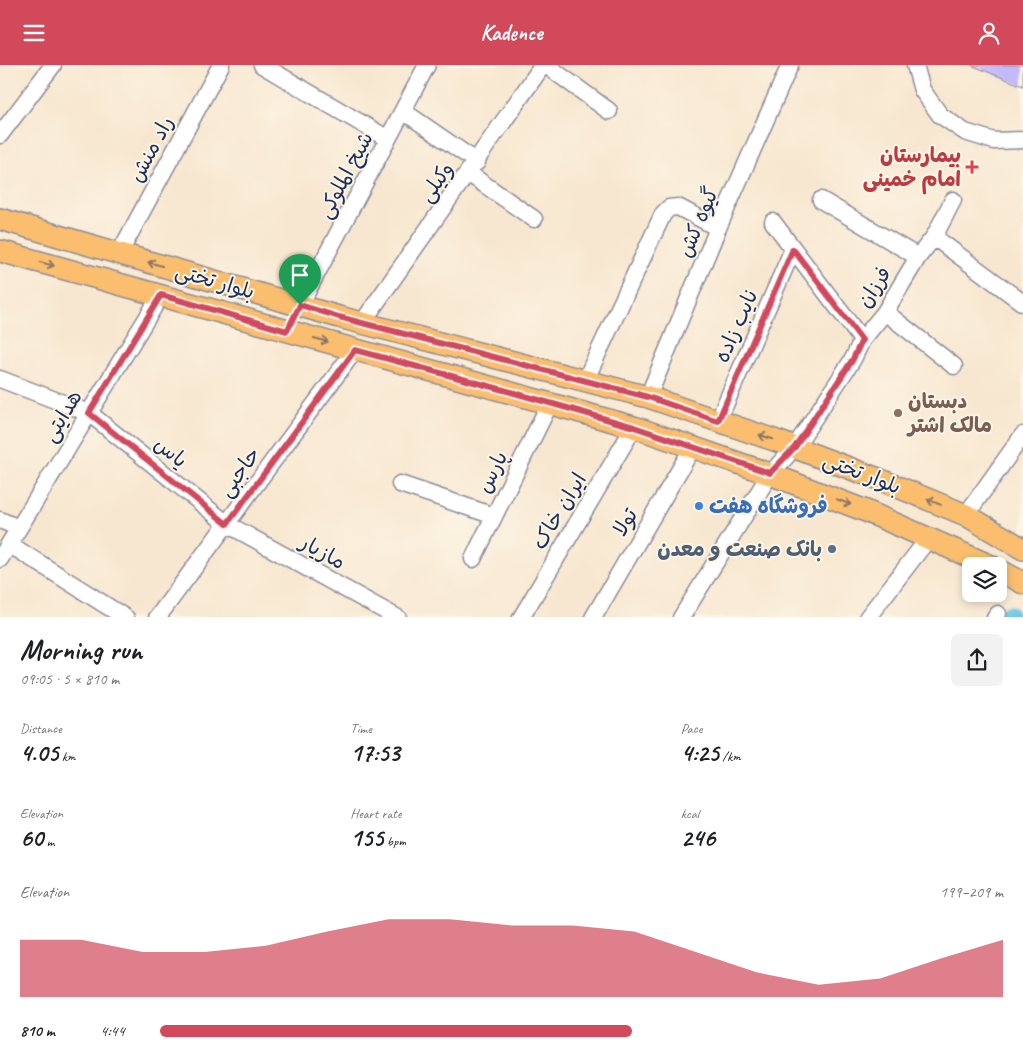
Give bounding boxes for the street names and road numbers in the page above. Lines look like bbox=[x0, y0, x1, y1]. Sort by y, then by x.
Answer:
street label: راد منش bbox=[123, 112, 179, 186]
street label: شیخ الملوکی bbox=[311, 127, 379, 223]
street label: وکیلی bbox=[413, 157, 460, 208]
street label: گیوه کش bbox=[672, 183, 724, 261]
street label: بلوار تختی bbox=[172, 257, 258, 306]
street label: فرزان bbox=[851, 261, 897, 313]
street label: نایب زاده bbox=[709, 286, 763, 366]
street label: هدایتی bbox=[36, 385, 89, 447]
street label: یاس bbox=[149, 431, 193, 473]
street label: حاجبی bbox=[212, 442, 267, 503]
street label: بلوار تختی bbox=[819, 446, 905, 501]
street label: پارس bbox=[471, 447, 513, 497]
street label: ایران خاک bbox=[526, 468, 592, 554]
street label: تولا bbox=[607, 503, 644, 541]
street label: مازیار bbox=[294, 528, 350, 575]

